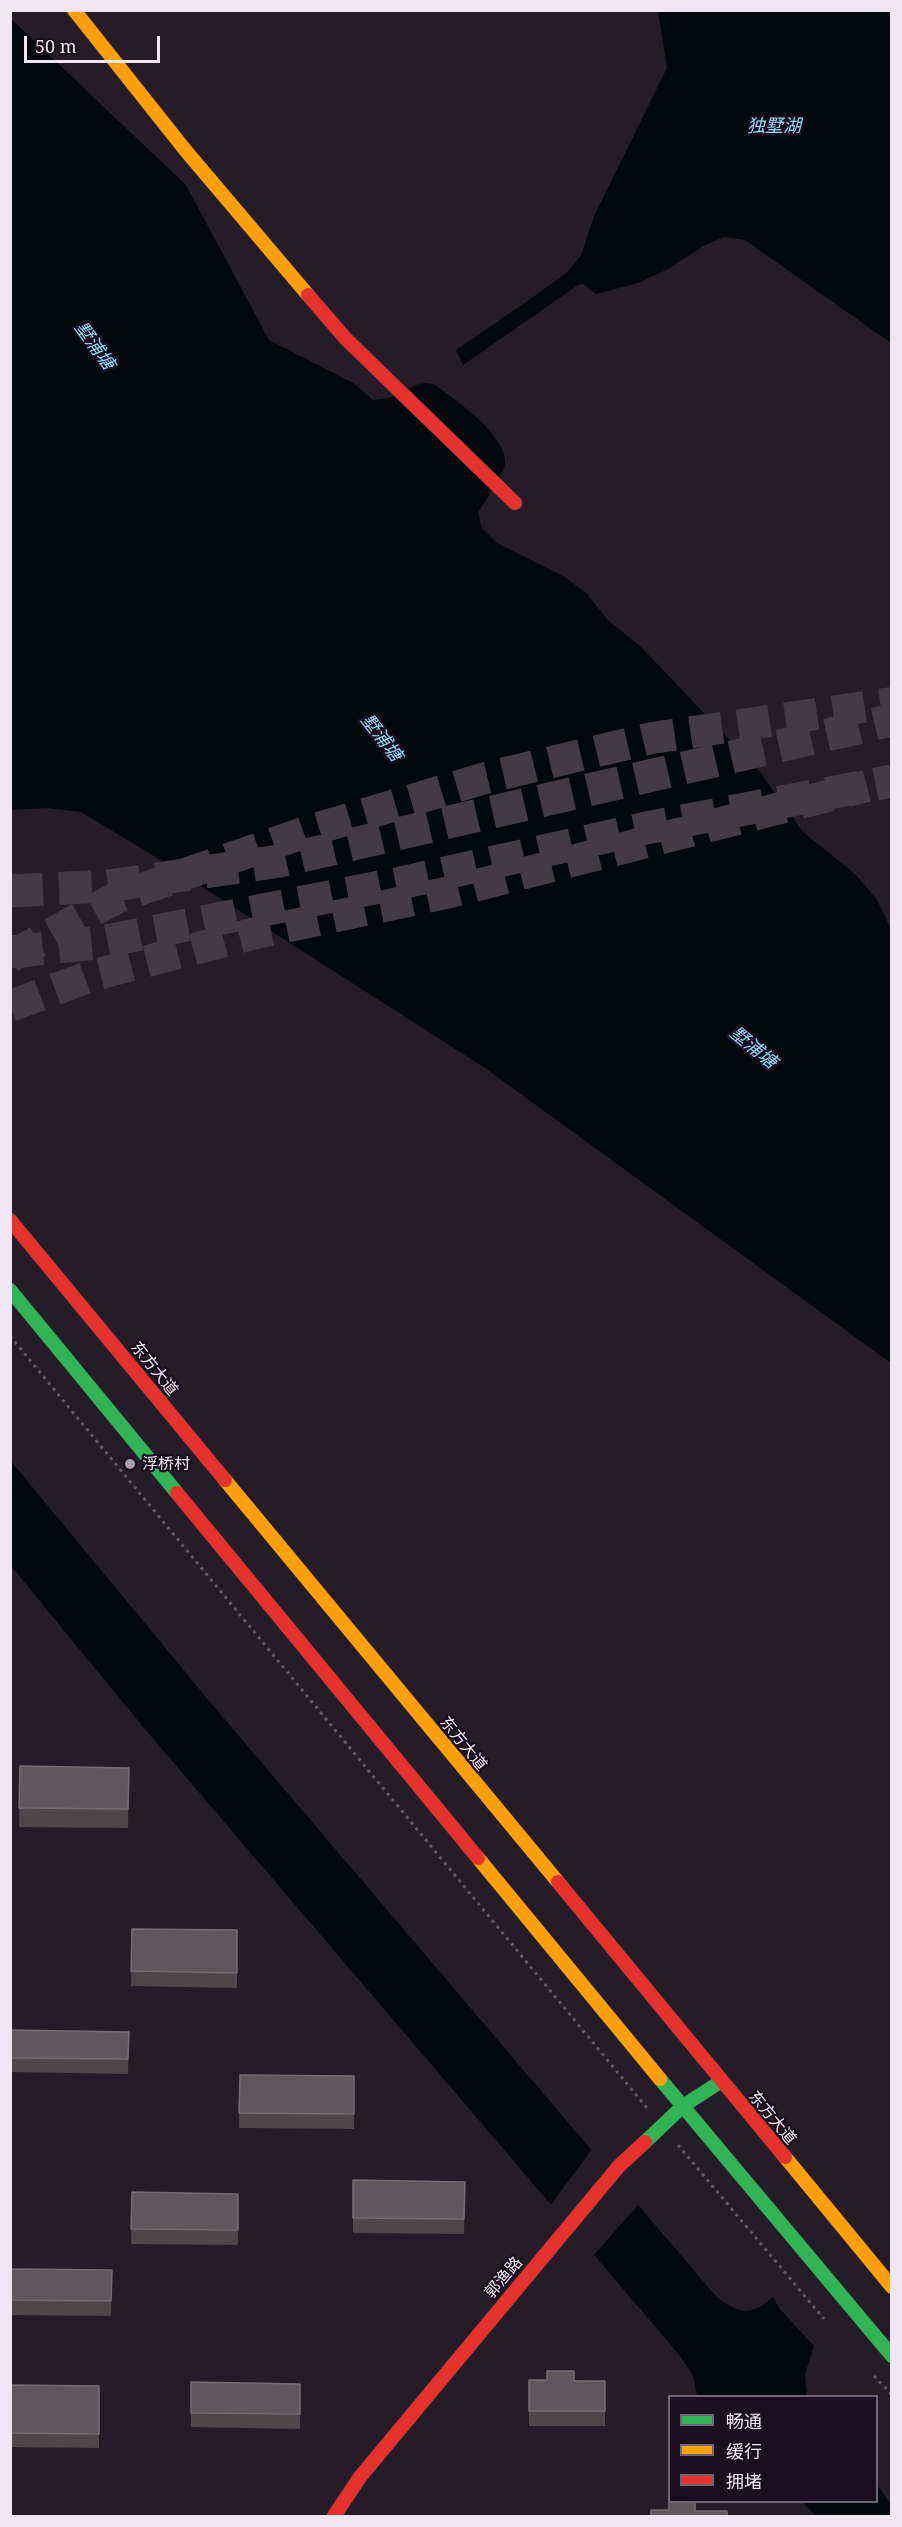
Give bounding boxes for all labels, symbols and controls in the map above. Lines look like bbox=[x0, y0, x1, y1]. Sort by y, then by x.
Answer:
scale bar bbox=[27, 24, 164, 62]
text: 50 m bbox=[35, 34, 77, 58]
water label: 独墅湖 bbox=[747, 116, 801, 138]
water label: 墅浦塘 bbox=[69, 318, 119, 374]
water label: 墅浦塘 bbox=[356, 710, 406, 766]
water label: 墅浦塘 bbox=[725, 1023, 781, 1073]
street label: 东方大道 bbox=[126, 1338, 182, 1400]
place label: 浮桥村 bbox=[142, 1454, 190, 1474]
marker: 浮桥村 bbox=[123, 1457, 137, 1471]
street label: 东方大道 bbox=[435, 1713, 491, 1775]
street label: 东方大道 bbox=[744, 2087, 800, 2149]
street label: 郭渔路 bbox=[481, 2253, 527, 2303]
legend bbox=[668, 2395, 878, 2503]
text: 畅通 bbox=[726, 2409, 762, 2433]
text: 缓行 bbox=[726, 2439, 762, 2463]
text: 拥堵 bbox=[726, 2469, 762, 2493]

